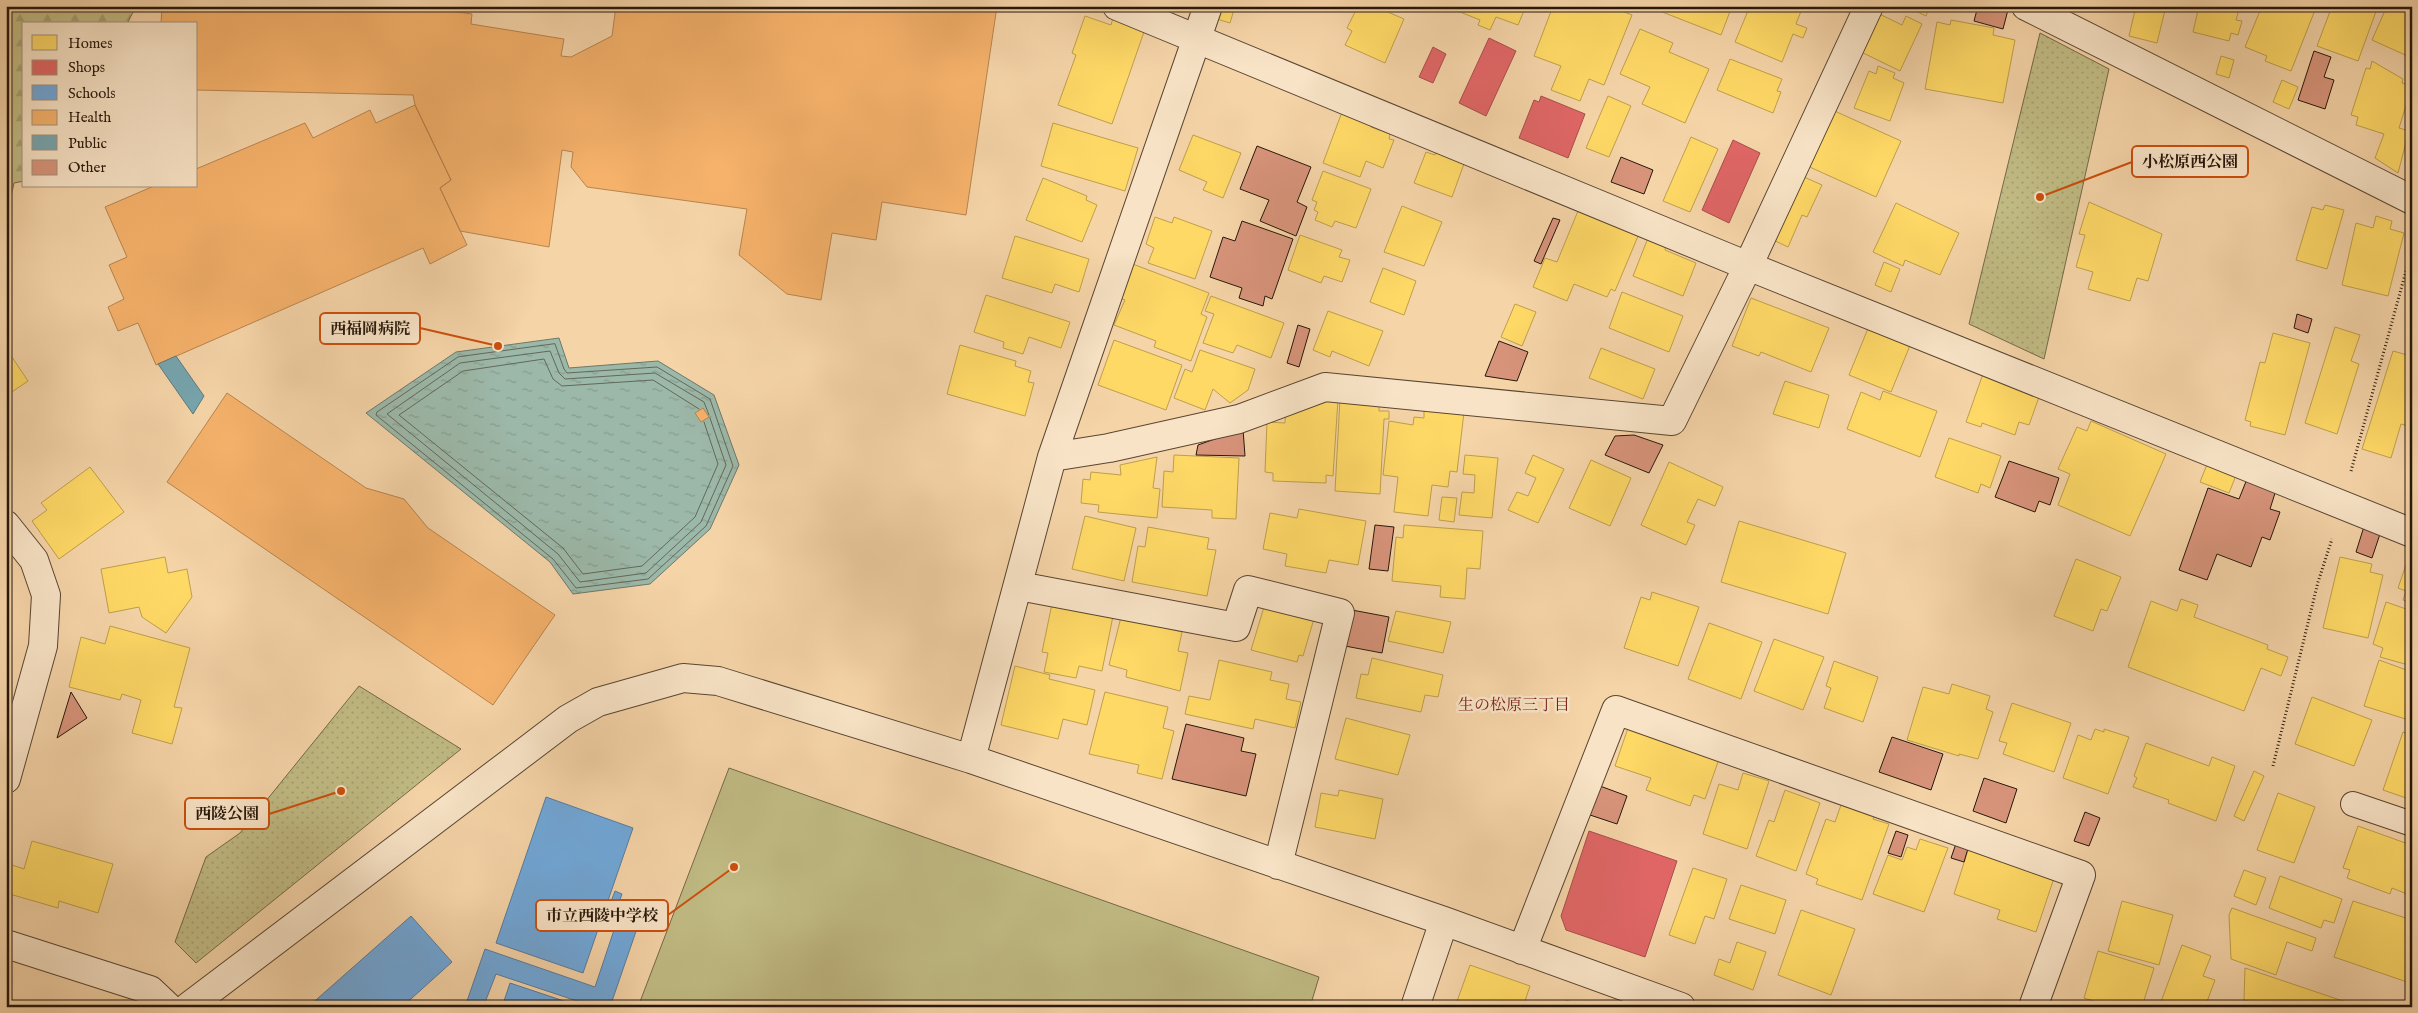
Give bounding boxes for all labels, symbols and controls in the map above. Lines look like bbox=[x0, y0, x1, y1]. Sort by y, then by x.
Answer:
legend bbox=[22, 22, 198, 188]
text: Homes bbox=[68, 34, 112, 53]
text: Shops bbox=[68, 58, 105, 77]
text: Schools bbox=[68, 84, 116, 103]
text: Health bbox=[68, 108, 111, 127]
text: Public bbox=[68, 134, 107, 153]
callout: 小松原西公園 bbox=[2132, 146, 2248, 177]
text: 小松原西公園 bbox=[2142, 153, 2238, 173]
text: Other bbox=[68, 158, 106, 177]
callout: 西福岡病院 bbox=[320, 313, 420, 344]
text: 西福岡病院 bbox=[330, 320, 410, 340]
district label: 生の松原三丁目 bbox=[1458, 696, 1570, 716]
callout: 西陵公園 bbox=[185, 798, 269, 829]
text: 西陵公園 bbox=[195, 805, 259, 825]
callout: 市立西陵中学校 bbox=[536, 900, 668, 931]
text: 市立西陵中学校 bbox=[546, 907, 659, 927]

